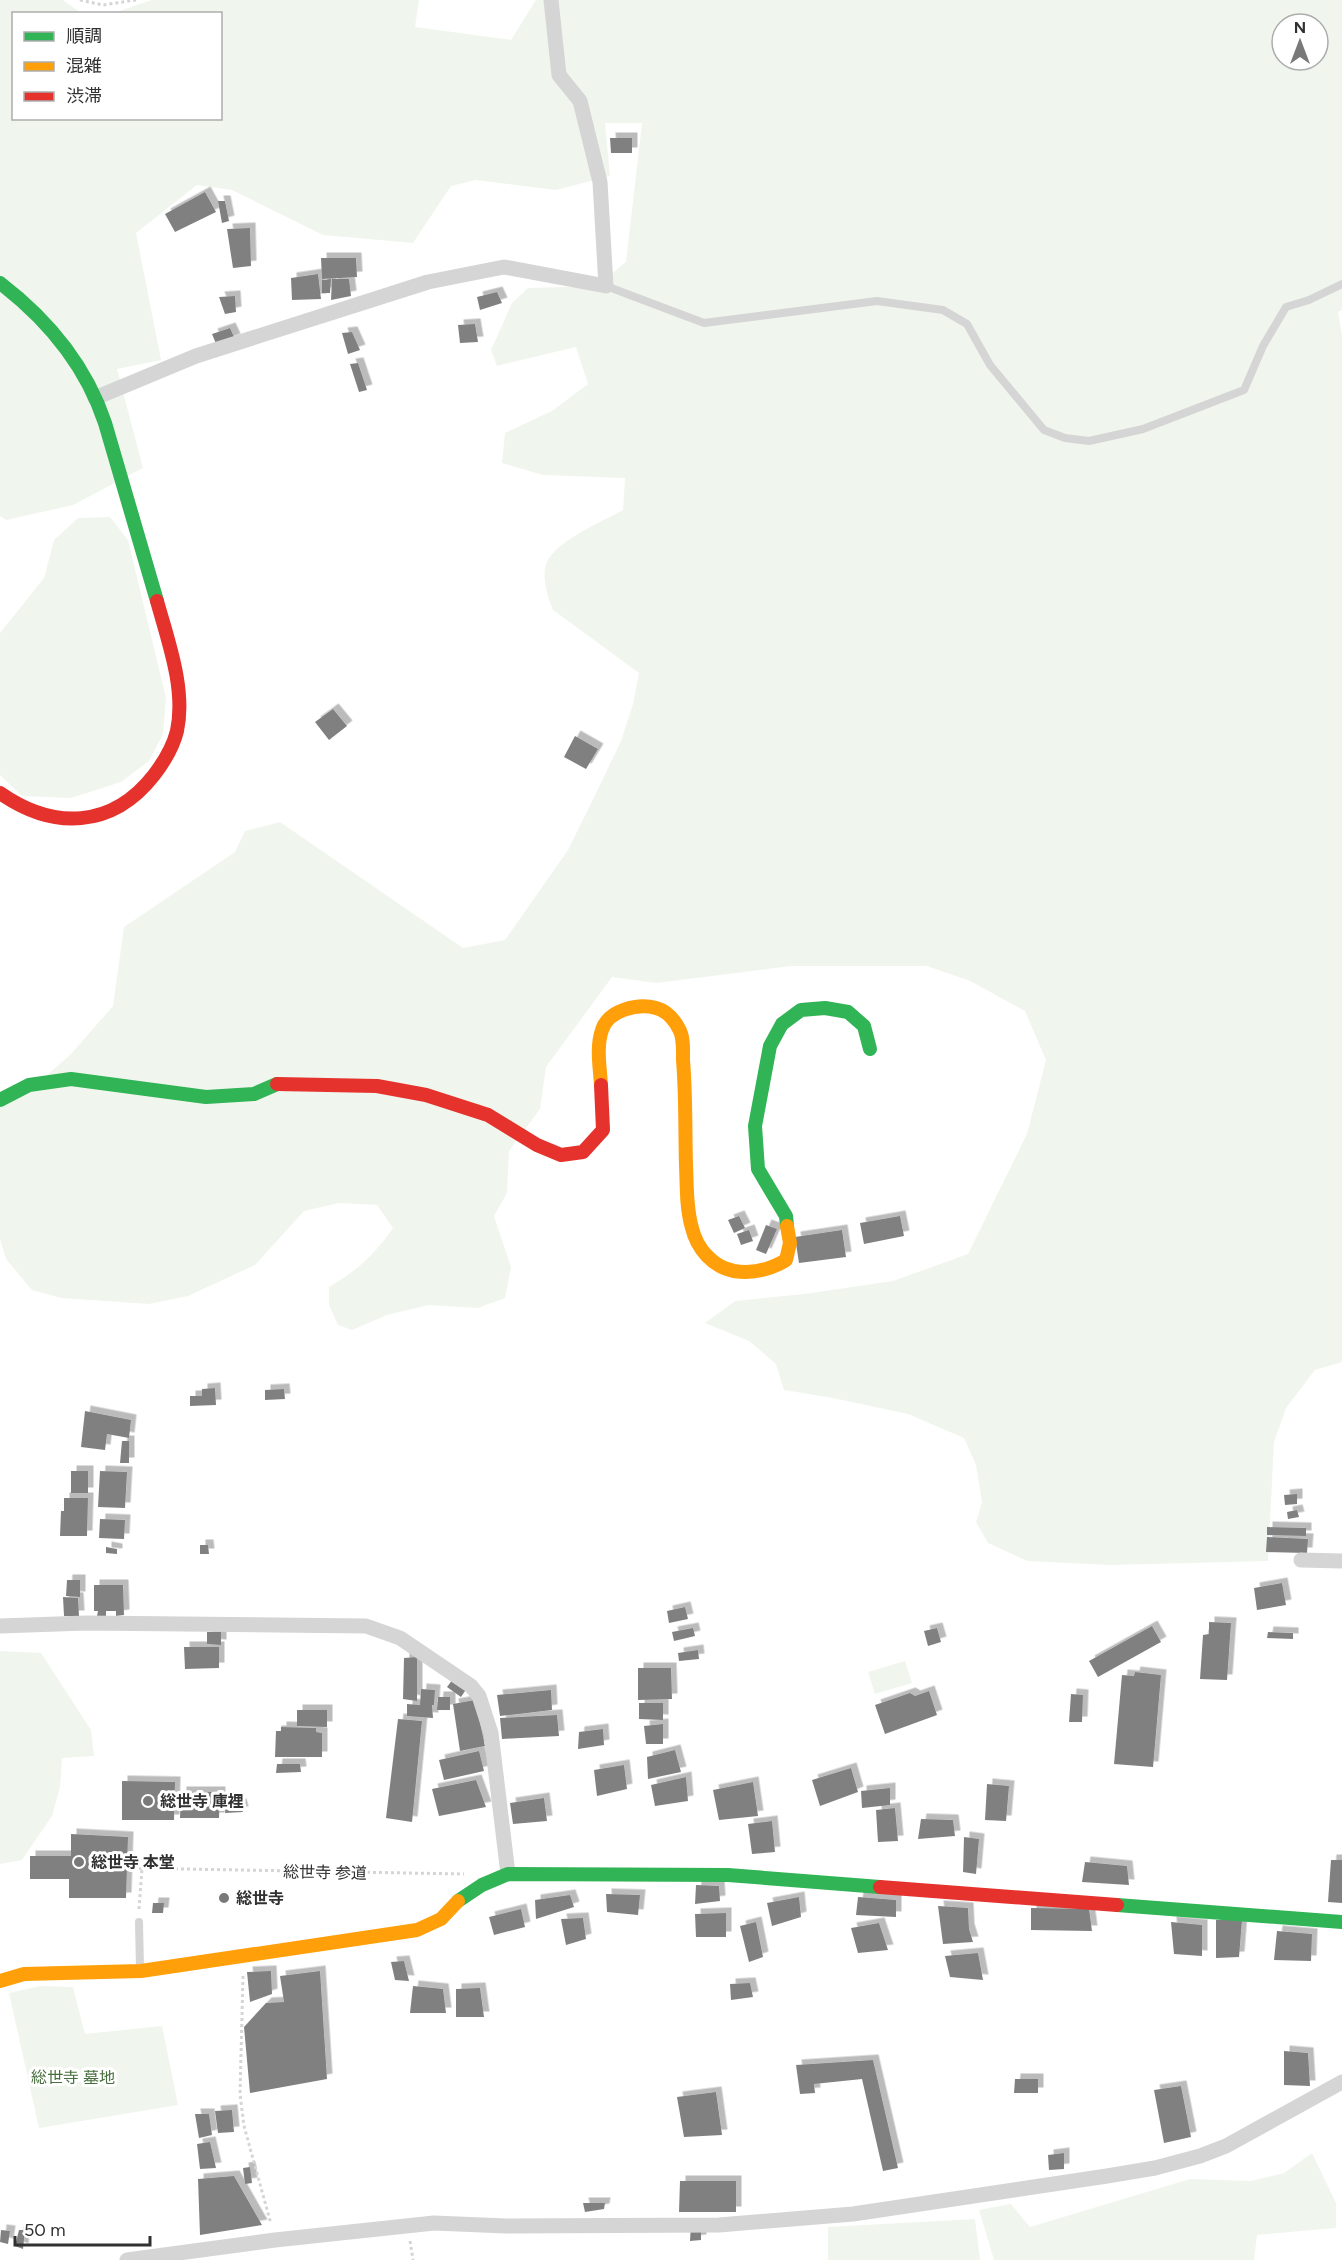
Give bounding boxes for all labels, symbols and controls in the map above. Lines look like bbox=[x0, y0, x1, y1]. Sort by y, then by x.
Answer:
legend bbox=[12, 12, 222, 120]
north arrow bbox=[1270, 12, 1330, 72]
text: N bbox=[1294, 18, 1306, 37]
text: 順調 bbox=[66, 25, 102, 47]
text: 混雑 bbox=[66, 55, 102, 77]
text: 渋滞 bbox=[66, 85, 102, 107]
place label: 総世寺 庫裡 bbox=[160, 1792, 244, 1811]
marker: 総世寺 庫裡 bbox=[141, 1794, 155, 1808]
place label: 総世寺 本堂 bbox=[91, 1853, 175, 1872]
marker: 総世寺 本堂 bbox=[72, 1855, 86, 1869]
street label: 総世寺 参道 bbox=[283, 1862, 367, 1883]
place label: 総世寺 bbox=[236, 1889, 284, 1908]
marker: 総世寺 bbox=[217, 1891, 231, 1905]
park label: 総世寺 墓地 bbox=[31, 2068, 115, 2087]
scale bar bbox=[15, 2209, 150, 2247]
text: 50 m bbox=[24, 2219, 66, 2241]

